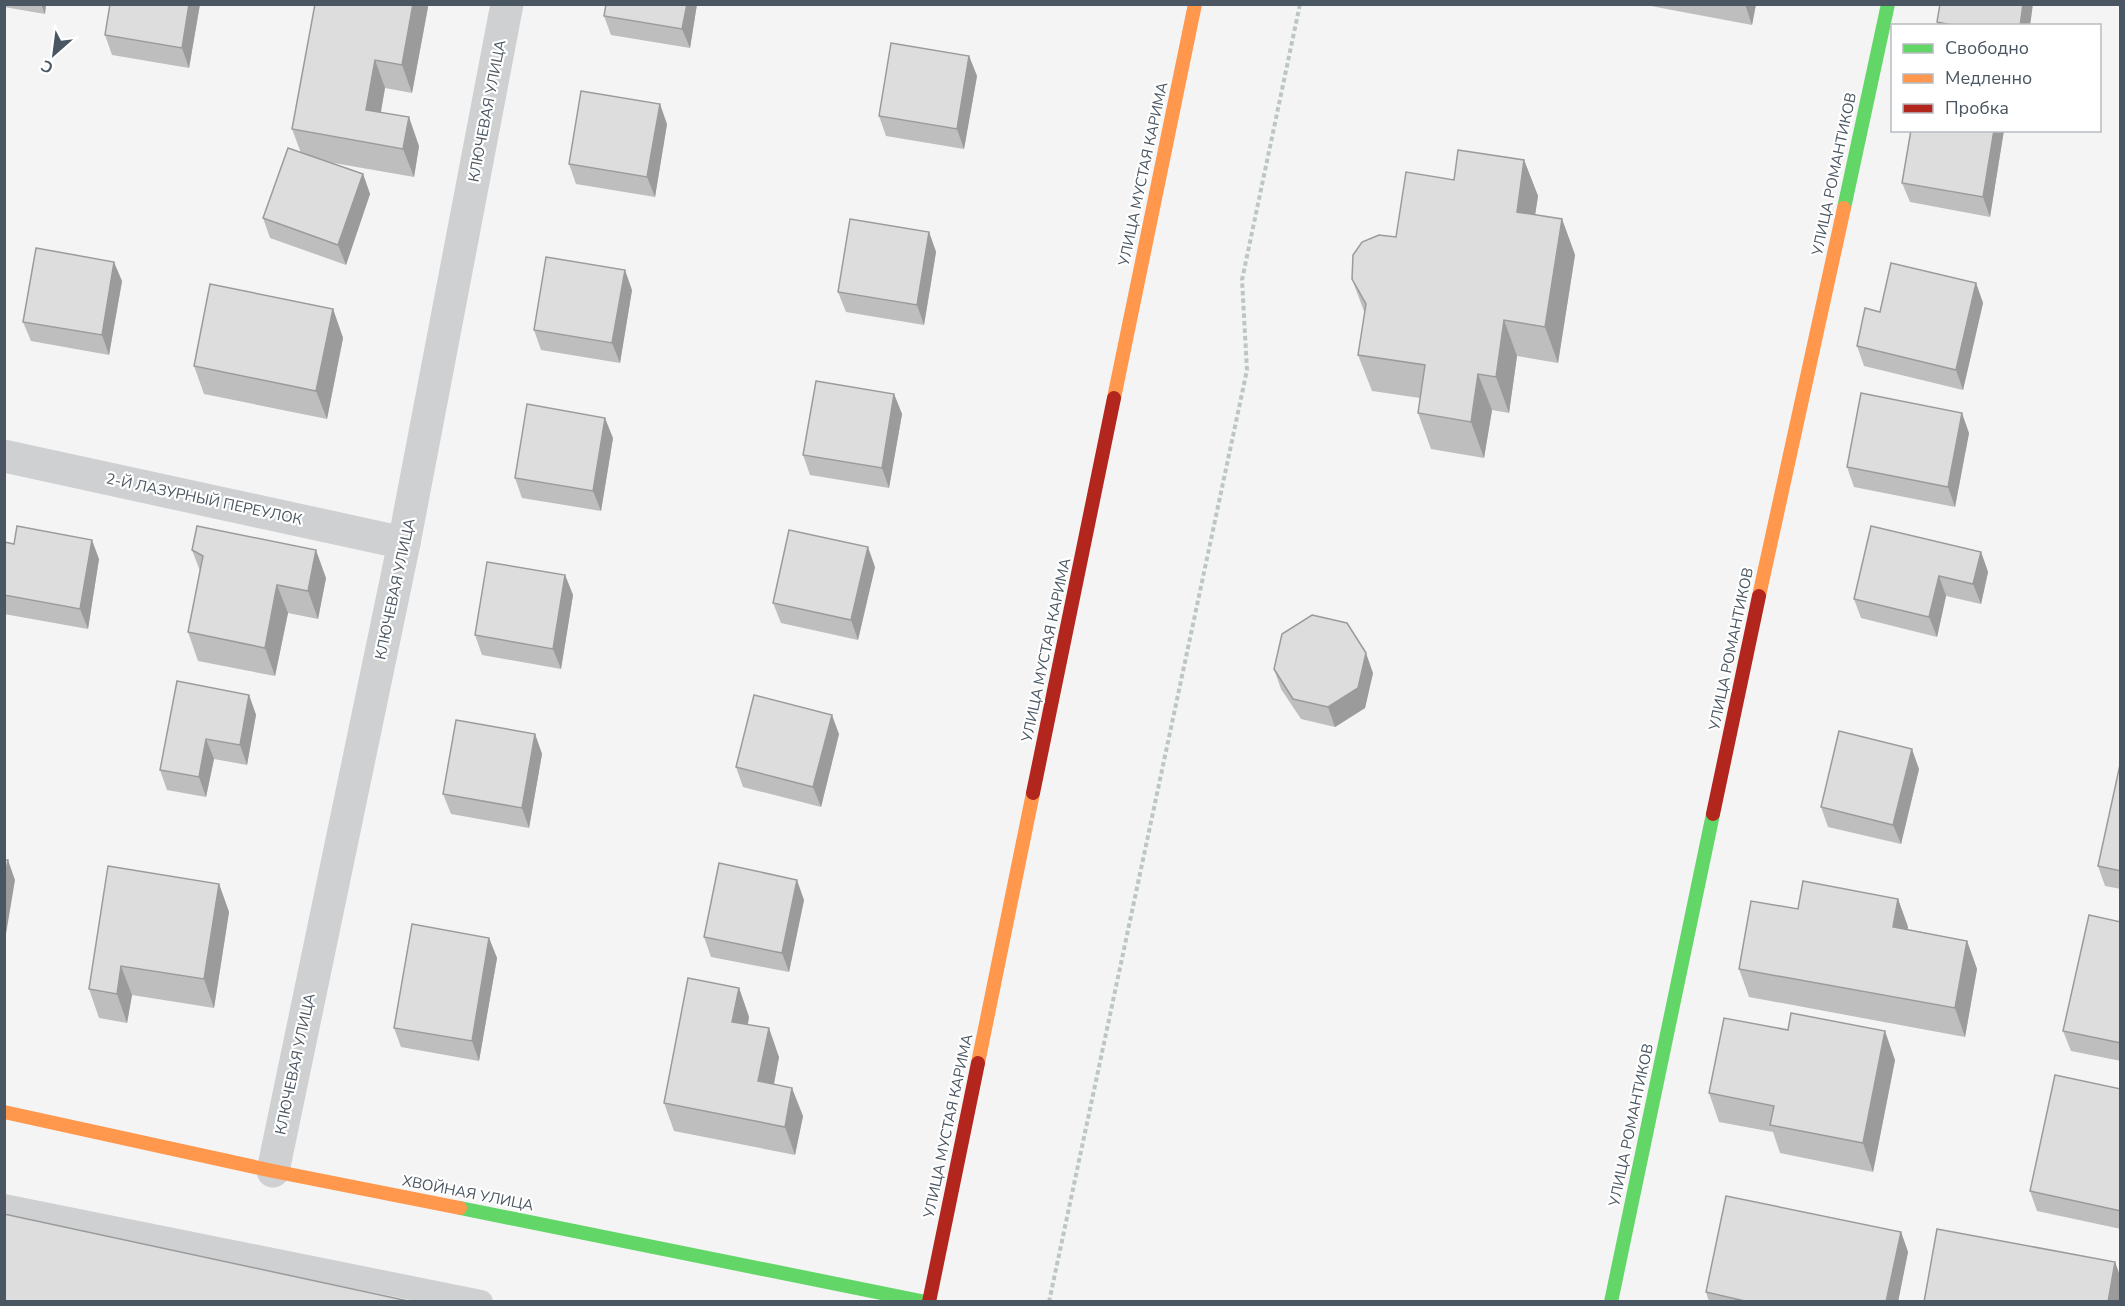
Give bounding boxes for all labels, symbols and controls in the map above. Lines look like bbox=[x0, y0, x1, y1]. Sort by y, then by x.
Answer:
north arrow bbox=[24, 24, 84, 84]
legend bbox=[1891, 24, 2101, 132]
text: Свободно bbox=[1945, 36, 2029, 60]
street label: КЛЮЧЕВАЯ УЛИЦА bbox=[463, 38, 511, 184]
text: С bbox=[37, 54, 57, 79]
text: Медленно bbox=[1945, 66, 2032, 90]
street label: УЛИЦА МУСТАЯ КАРИМА bbox=[1113, 80, 1172, 269]
street label: УЛИЦА РОМАНТИКОВ bbox=[1807, 91, 1861, 258]
text: Пробка bbox=[1945, 96, 2009, 120]
street label: 2-Й ЛАЗУРНЫЙ ПЕРЕУЛОК bbox=[104, 468, 304, 530]
street label: КЛЮЧЕВАЯ УЛИЦА bbox=[370, 516, 420, 662]
street label: УЛИЦА МУСТАЯ КАРИМА bbox=[1016, 556, 1075, 745]
street label: УЛИЦА РОМАНТИКОВ bbox=[1704, 566, 1758, 733]
street label: КЛЮЧЕВАЯ УЛИЦА bbox=[270, 991, 320, 1137]
street label: УЛИЦА МУСТАЯ КАРИМА bbox=[918, 1032, 977, 1221]
street label: УЛИЦА РОМАНТИКОВ bbox=[1604, 1042, 1658, 1209]
street label: ХВОЙНАЯ УЛИЦА bbox=[401, 1170, 535, 1216]

